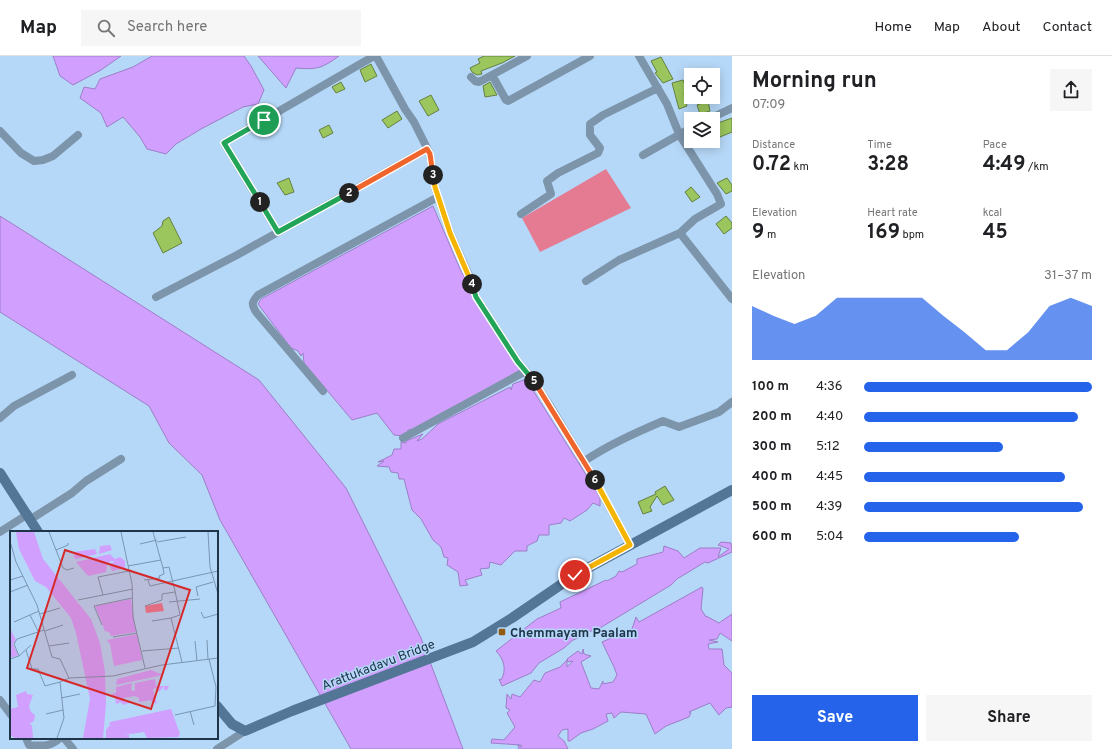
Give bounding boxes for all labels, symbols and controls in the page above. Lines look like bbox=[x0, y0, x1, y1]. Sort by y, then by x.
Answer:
search box bbox=[81, 10, 361, 46]
text: Map bbox=[20, 16, 57, 40]
icon: search bbox=[95, 17, 117, 39]
text: Search here bbox=[127, 18, 207, 37]
text: Home bbox=[875, 19, 912, 36]
text: Map bbox=[934, 19, 960, 36]
text: About bbox=[982, 19, 1021, 36]
text: Contact bbox=[1043, 19, 1092, 36]
map controls bbox=[684, 68, 720, 148]
button: locate bbox=[684, 68, 720, 104]
text: Morning run bbox=[752, 68, 877, 95]
button: share bbox=[1050, 69, 1092, 111]
text: 07:09 bbox=[752, 97, 785, 113]
pin bbox=[247, 103, 281, 137]
icon: arrive bbox=[253, 109, 275, 131]
button: layers bbox=[684, 112, 720, 148]
text: Distance bbox=[752, 138, 795, 152]
text: Time bbox=[867, 138, 892, 152]
text: Pace bbox=[983, 138, 1007, 152]
text: 0.72 bbox=[752, 152, 791, 178]
text: 3:28 bbox=[867, 152, 909, 178]
text: 4:49 bbox=[983, 152, 1026, 178]
text: km bbox=[791, 160, 809, 174]
text: /km bbox=[1026, 160, 1049, 174]
pin: 3 bbox=[423, 165, 443, 185]
text: 3 bbox=[430, 168, 436, 182]
pin: 2 bbox=[339, 183, 359, 203]
text: 2 bbox=[346, 186, 352, 200]
pin: 1 bbox=[250, 192, 270, 212]
text: 1 bbox=[258, 195, 262, 209]
text: Elevation bbox=[752, 206, 797, 220]
text: Heart rate bbox=[867, 206, 918, 220]
text: kcal bbox=[983, 206, 1002, 220]
text: 9 bbox=[752, 220, 764, 246]
text: 169 bbox=[867, 220, 900, 246]
text: 45 bbox=[983, 220, 1008, 246]
text: m bbox=[764, 228, 776, 242]
text: bpm bbox=[900, 228, 924, 242]
text: Elevation bbox=[752, 268, 805, 284]
text: 31–37 m bbox=[1044, 268, 1092, 284]
pin: 4 bbox=[462, 274, 482, 294]
text: 4 bbox=[468, 277, 476, 291]
pin: 5 bbox=[524, 371, 544, 391]
text: 5 bbox=[531, 374, 537, 388]
text: 100 m bbox=[752, 379, 789, 395]
text: 4:36 bbox=[816, 379, 843, 395]
text: 200 m bbox=[752, 409, 792, 425]
text: 4:40 bbox=[816, 409, 843, 425]
text: 300 m bbox=[752, 439, 791, 455]
text: 5:12 bbox=[816, 439, 840, 455]
text: 400 m bbox=[752, 469, 792, 485]
text: 4:45 bbox=[816, 469, 843, 485]
pin: 6 bbox=[585, 470, 605, 490]
text: 6 bbox=[592, 473, 598, 487]
text: 500 m bbox=[752, 499, 792, 515]
text: 4:39 bbox=[816, 499, 842, 515]
text: 600 m bbox=[752, 529, 792, 545]
text: 5:04 bbox=[816, 529, 843, 545]
inset map bbox=[10, 531, 218, 739]
pin bbox=[558, 558, 592, 592]
icon: check bbox=[564, 564, 586, 586]
place label: Chemmayam Paalam bbox=[510, 626, 637, 642]
marker: Chemmayam Paalam bbox=[497, 627, 507, 637]
street label: Arattukadavu Bridge bbox=[320, 637, 438, 695]
button: Save bbox=[752, 695, 918, 741]
button: Share bbox=[926, 695, 1092, 741]

